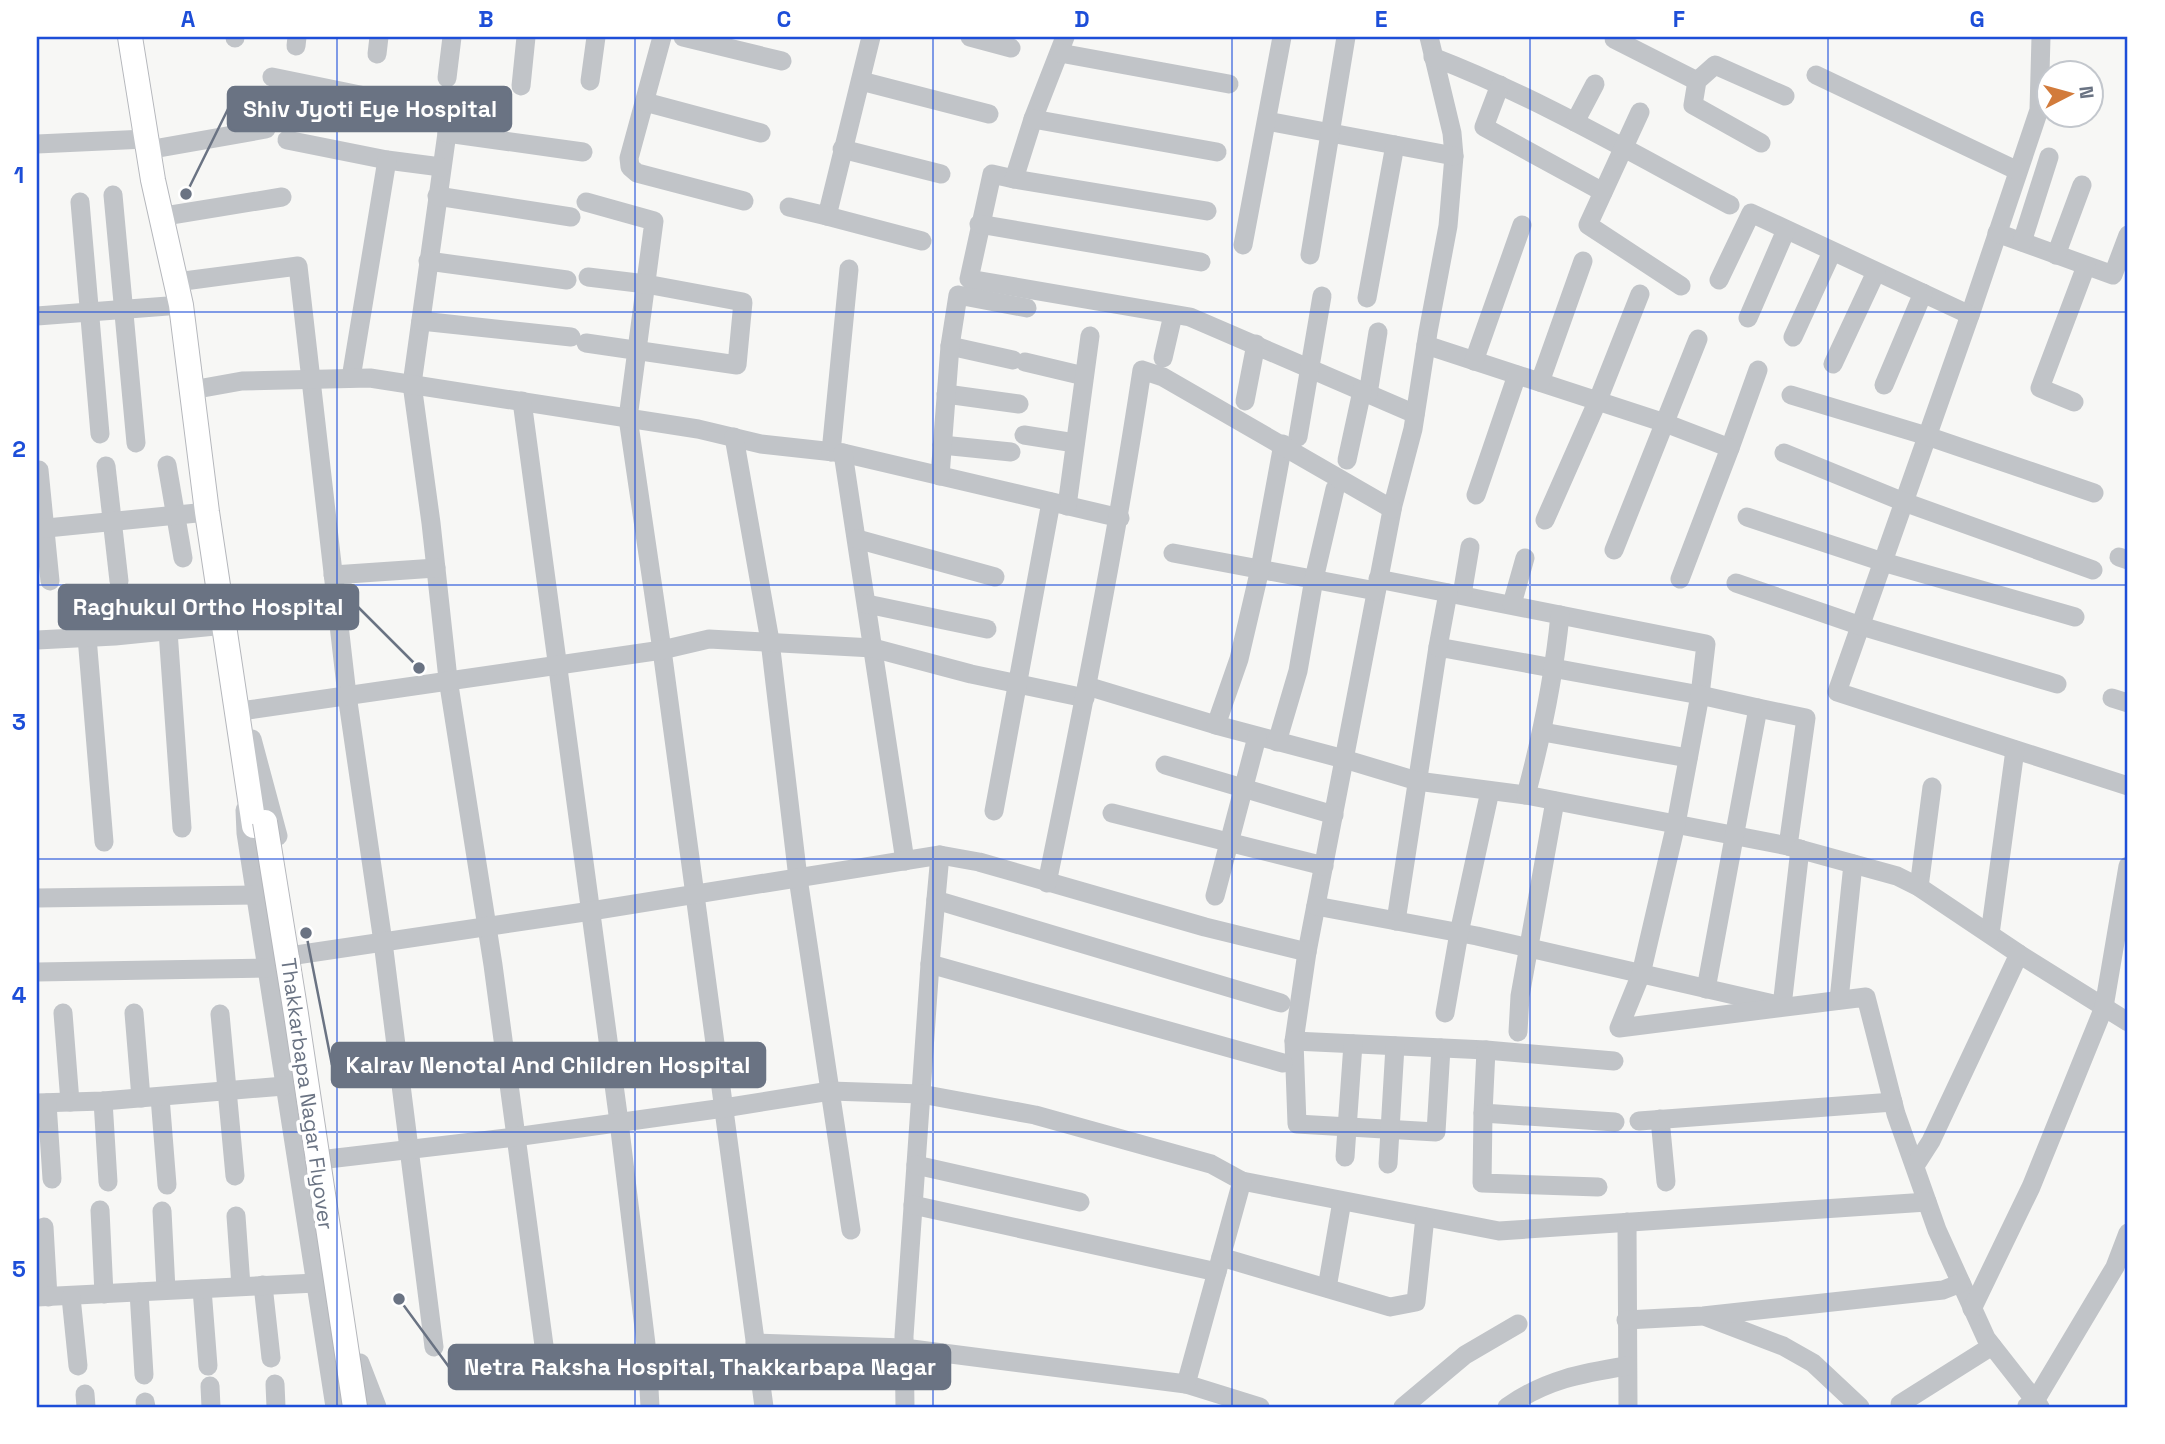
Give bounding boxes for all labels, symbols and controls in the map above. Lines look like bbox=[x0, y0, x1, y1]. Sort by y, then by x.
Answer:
text: A bbox=[181, 4, 196, 34]
text: B bbox=[478, 4, 494, 34]
text: C bbox=[777, 4, 791, 34]
text: D bbox=[1074, 4, 1090, 34]
text: E bbox=[1375, 4, 1387, 34]
text: F bbox=[1673, 4, 1685, 34]
text: G bbox=[1969, 4, 1985, 34]
north arrow bbox=[2036, 60, 2106, 130]
text: N bbox=[2073, 85, 2100, 100]
callout: Shiv Jyoti Eye Hospital bbox=[228, 87, 511, 131]
text: Shiv Jyoti Eye Hospital bbox=[243, 94, 497, 124]
text: 1 bbox=[14, 160, 24, 190]
text: 2 bbox=[12, 434, 26, 464]
callout: Raghukul Ortho Hospital bbox=[59, 585, 358, 629]
text: Raghukul Ortho Hospital bbox=[73, 592, 343, 622]
text: 3 bbox=[12, 707, 26, 737]
street label: Thakkarbapa Nagar Flyover bbox=[275, 956, 340, 1232]
text: 4 bbox=[12, 980, 27, 1010]
callout: Kalrav Nenotal And Children Hospital bbox=[332, 1043, 765, 1087]
text: Kalrav Nenotal And Children Hospital bbox=[346, 1050, 750, 1080]
text: 5 bbox=[12, 1254, 26, 1284]
callout: Netra Raksha Hospital, Thakkarbapa Nagar bbox=[449, 1345, 950, 1389]
text: Netra Raksha Hospital, Thakkarbapa Nagar bbox=[464, 1352, 936, 1382]

